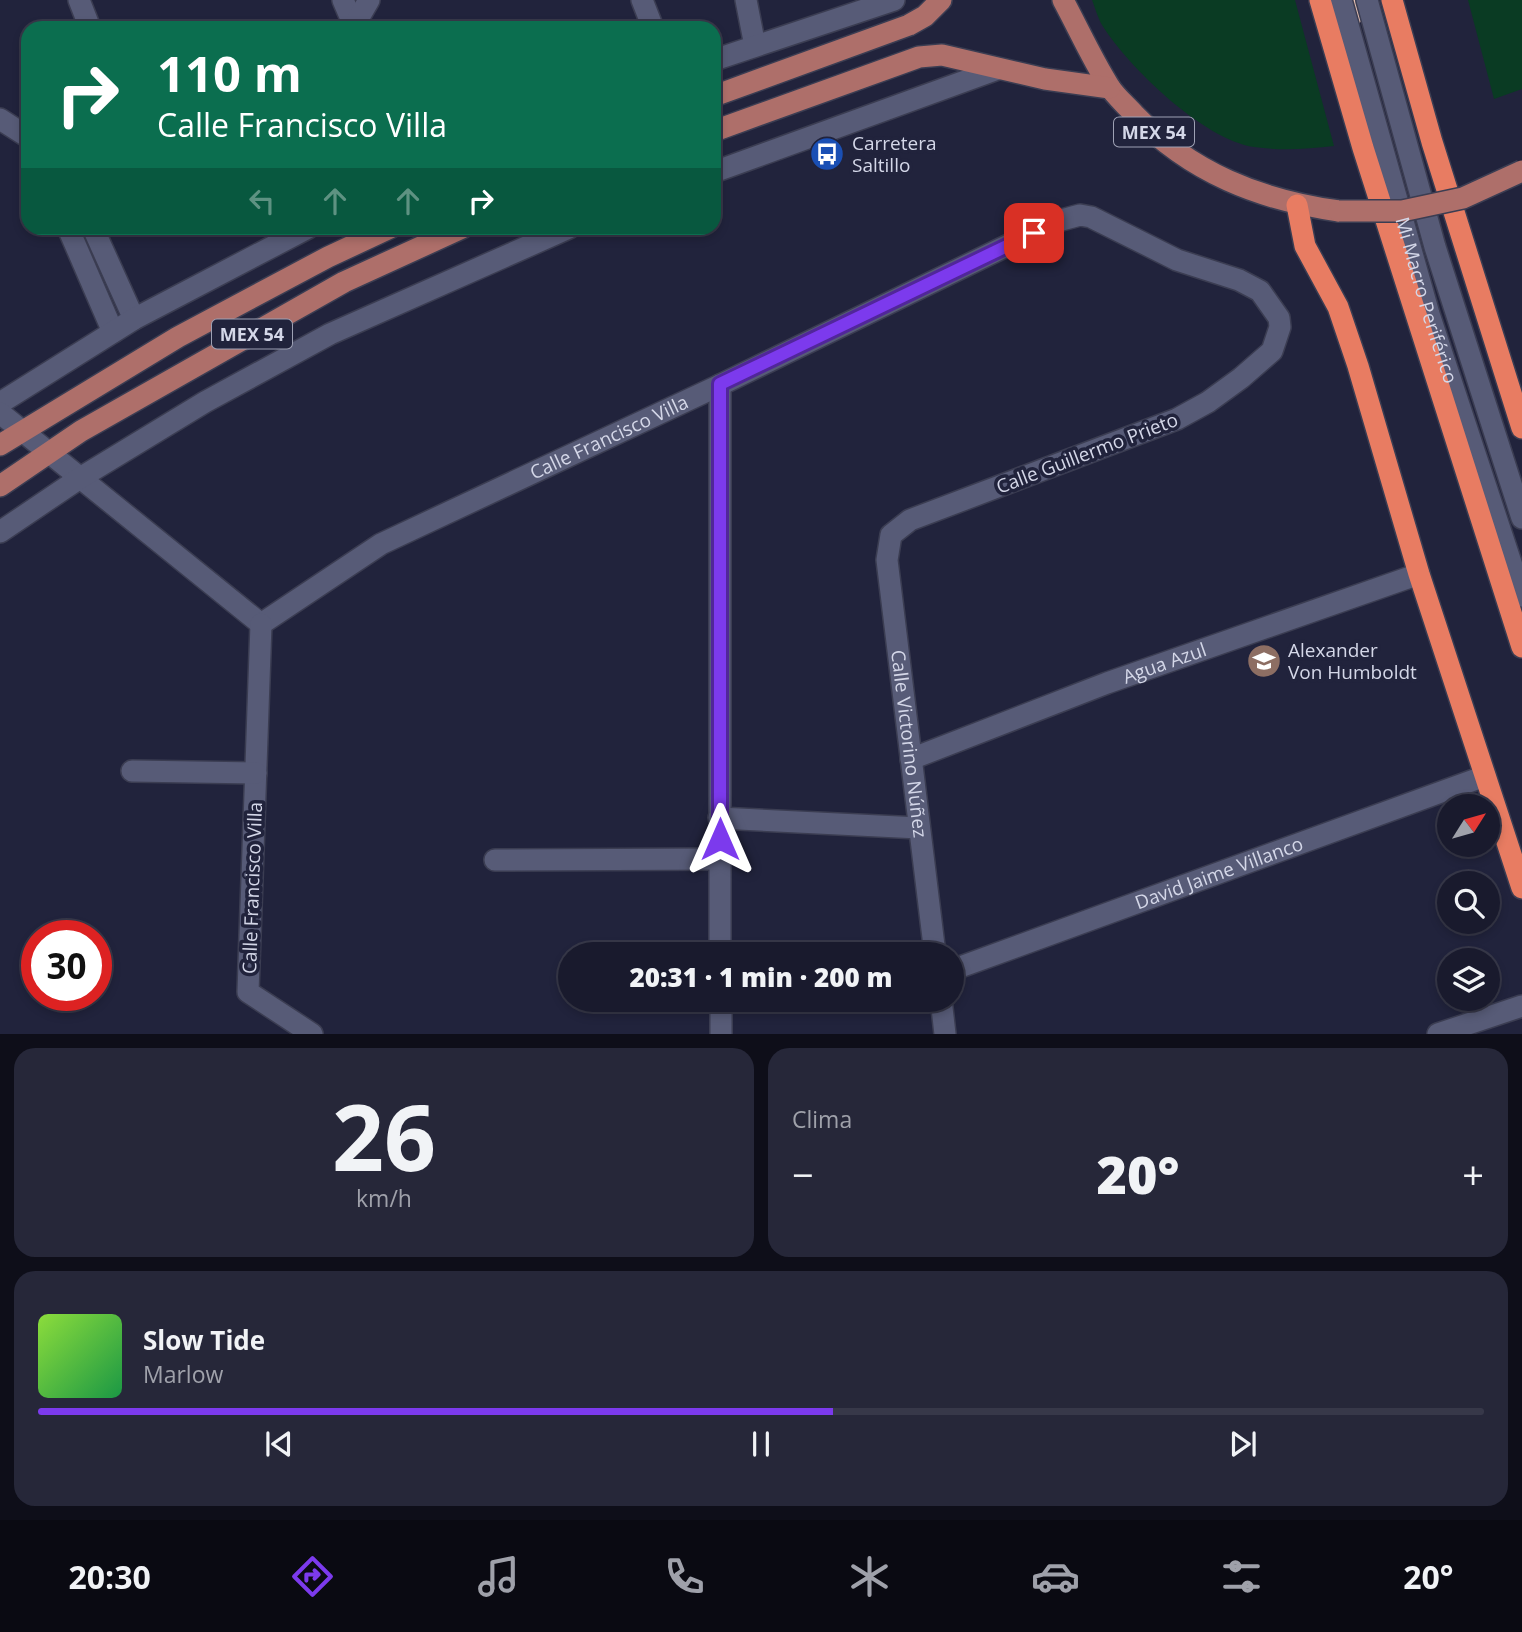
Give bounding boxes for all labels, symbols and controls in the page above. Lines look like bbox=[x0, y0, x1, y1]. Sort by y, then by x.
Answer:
text: 110 m bbox=[157, 40, 302, 106]
icon: right bbox=[42, 49, 133, 140]
text: Calle Francisco Villa bbox=[157, 103, 447, 146]
road number: MEX 54 bbox=[1114, 118, 1194, 146]
place label: Carretera Saltillo bbox=[852, 130, 937, 178]
bus stop icon: Carretera Saltillo bbox=[808, 135, 846, 173]
icon: left bbox=[243, 182, 281, 220]
icon: ahead bbox=[316, 182, 354, 220]
icon: ahead bbox=[389, 182, 427, 220]
icon: right bbox=[462, 182, 500, 220]
pin bbox=[1004, 203, 1064, 263]
icon: arrive bbox=[1015, 214, 1053, 252]
street label: Mi Macro Periférico bbox=[1389, 214, 1464, 387]
road number: MEX 54 bbox=[212, 320, 292, 348]
street label: Calle Francisco Villa bbox=[525, 389, 692, 485]
street label: Calle Guillermo Prieto bbox=[992, 406, 1182, 500]
street label: Agua Azul bbox=[1119, 636, 1210, 690]
place label: Alexander Von Humboldt bbox=[1288, 637, 1417, 685]
school or university icon: Alexander Von Humboldt bbox=[1245, 642, 1283, 680]
street label: Calle Victorino Núñez bbox=[885, 648, 934, 839]
north arrow bbox=[1437, 794, 1500, 858]
map controls bbox=[1437, 794, 1500, 1011]
street label: Calle Francisco Villa bbox=[236, 801, 268, 975]
position arrow bbox=[683, 802, 757, 876]
street label: David Jaime Villanco bbox=[1131, 830, 1307, 915]
button: search bbox=[1437, 871, 1500, 934]
speed limit sign: 30 bbox=[21, 920, 112, 1011]
button: layers bbox=[1437, 948, 1500, 1011]
text: 20:31 · 1 min · 200 m bbox=[630, 959, 892, 995]
text: 26 bbox=[332, 1074, 436, 1198]
text: Clima bbox=[792, 1103, 852, 1135]
text: 20° bbox=[1097, 1138, 1179, 1209]
text: − bbox=[792, 1148, 814, 1200]
text: + bbox=[1462, 1148, 1484, 1200]
text: km/h bbox=[356, 1182, 412, 1214]
text: Slow Tide bbox=[143, 1322, 265, 1358]
text: Marlow bbox=[143, 1358, 223, 1390]
icon: previous bbox=[260, 1425, 298, 1463]
icon: pause bbox=[742, 1425, 780, 1463]
icon: next bbox=[1224, 1425, 1262, 1463]
icon: directions bbox=[288, 1552, 337, 1601]
icon: music bbox=[474, 1552, 523, 1601]
icon: phone bbox=[660, 1552, 709, 1601]
icon: climate bbox=[845, 1552, 894, 1601]
icon: car bbox=[1031, 1552, 1080, 1601]
icon: filters bbox=[1217, 1552, 1266, 1601]
text: 20:30 bbox=[68, 1555, 151, 1598]
text: 20° bbox=[1403, 1555, 1454, 1598]

